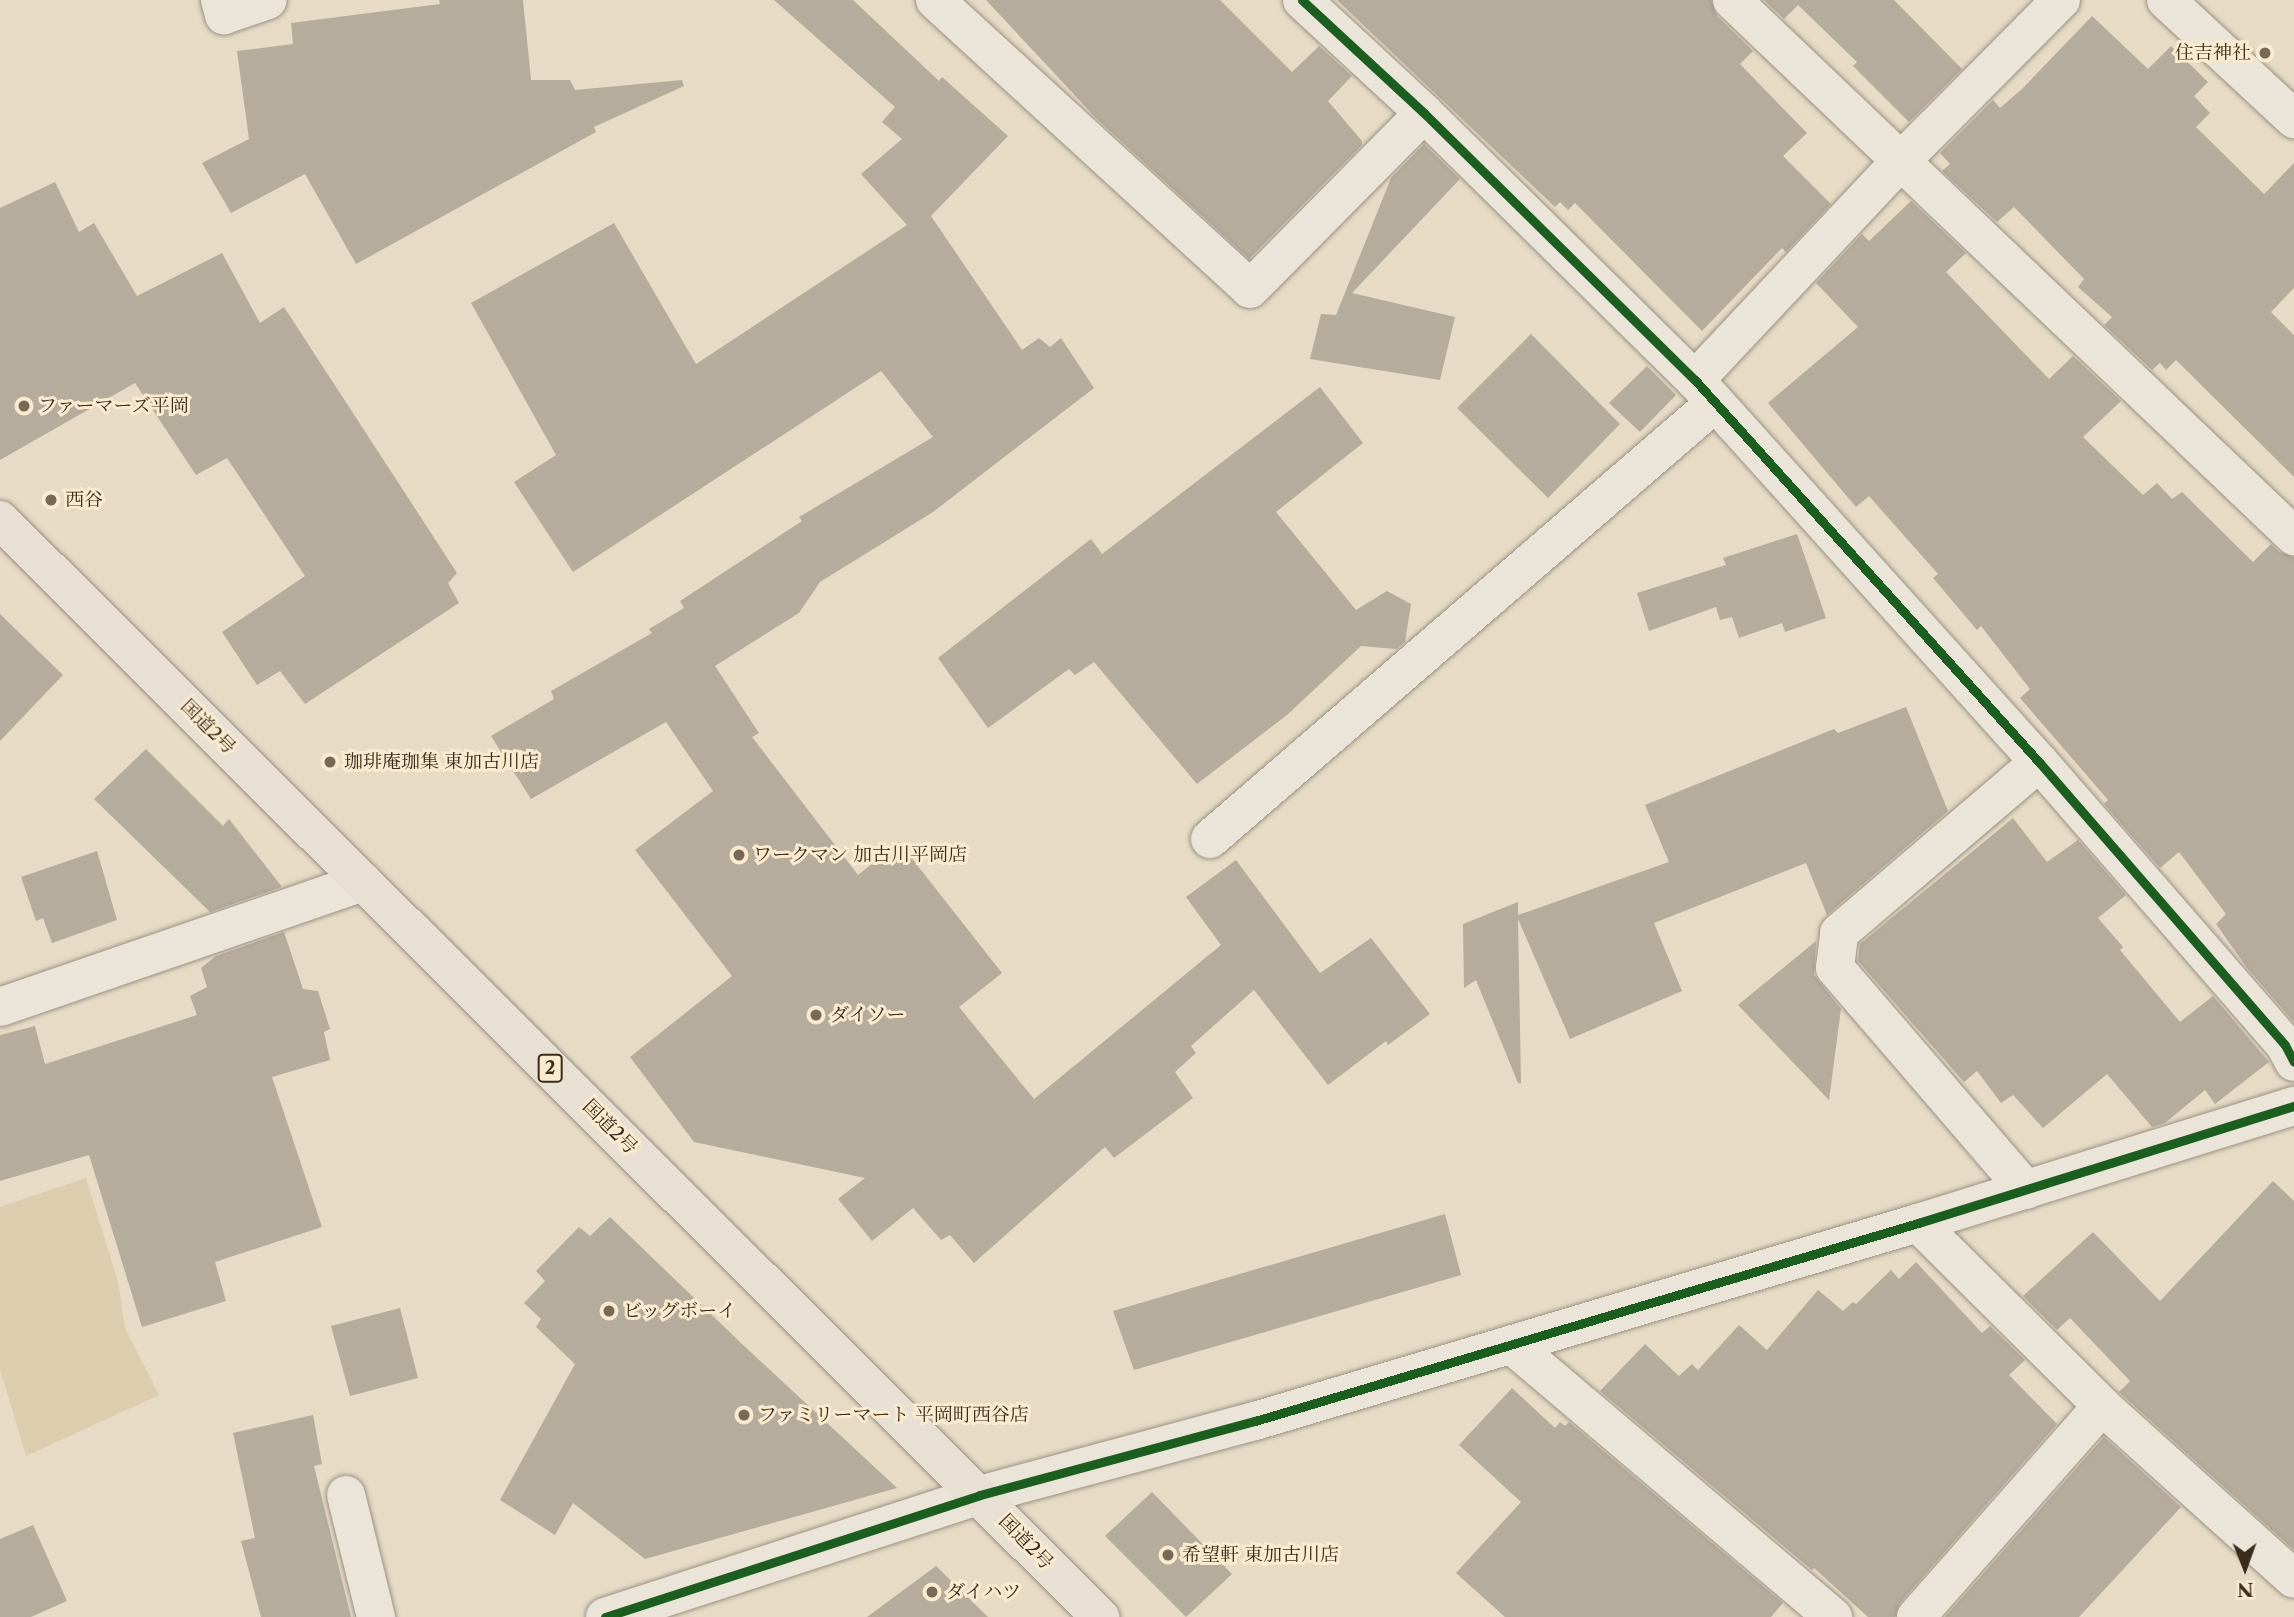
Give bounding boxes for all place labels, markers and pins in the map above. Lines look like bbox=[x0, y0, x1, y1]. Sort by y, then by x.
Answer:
place label: 住吉神社 bbox=[2175, 42, 2251, 64]
marker: 住吉神社 bbox=[2257, 45, 2273, 61]
place label: ファーマーズ平岡 bbox=[38, 395, 190, 417]
marker: ファーマーズ平岡 bbox=[16, 398, 32, 414]
place label: 西谷 bbox=[65, 489, 103, 511]
marker: 西谷 bbox=[43, 492, 59, 508]
place label: 珈琲庵珈集 東加古川店 bbox=[344, 751, 539, 773]
marker: 珈琲庵珈集 東加古川店 bbox=[322, 754, 338, 770]
place label: ワークマン 加古川平岡店 bbox=[753, 844, 967, 866]
marker: ワークマン 加古川平岡店 bbox=[731, 847, 747, 863]
place label: ダイソー bbox=[830, 1004, 906, 1026]
marker: ダイソー bbox=[808, 1007, 824, 1023]
place label: ビッグボーイ bbox=[623, 1300, 737, 1322]
marker: ビッグボーイ bbox=[601, 1303, 617, 1319]
place label: ファミリーマート 平岡町西谷店 bbox=[758, 1404, 1029, 1426]
marker: ファミリーマート 平岡町西谷店 bbox=[736, 1407, 752, 1423]
place label: 希望軒 東加古川店 bbox=[1182, 1544, 1339, 1566]
marker: 希望軒 東加古川店 bbox=[1160, 1547, 1176, 1563]
place label: ダイハツ bbox=[946, 1581, 1022, 1603]
marker: ダイハツ bbox=[924, 1584, 940, 1600]

